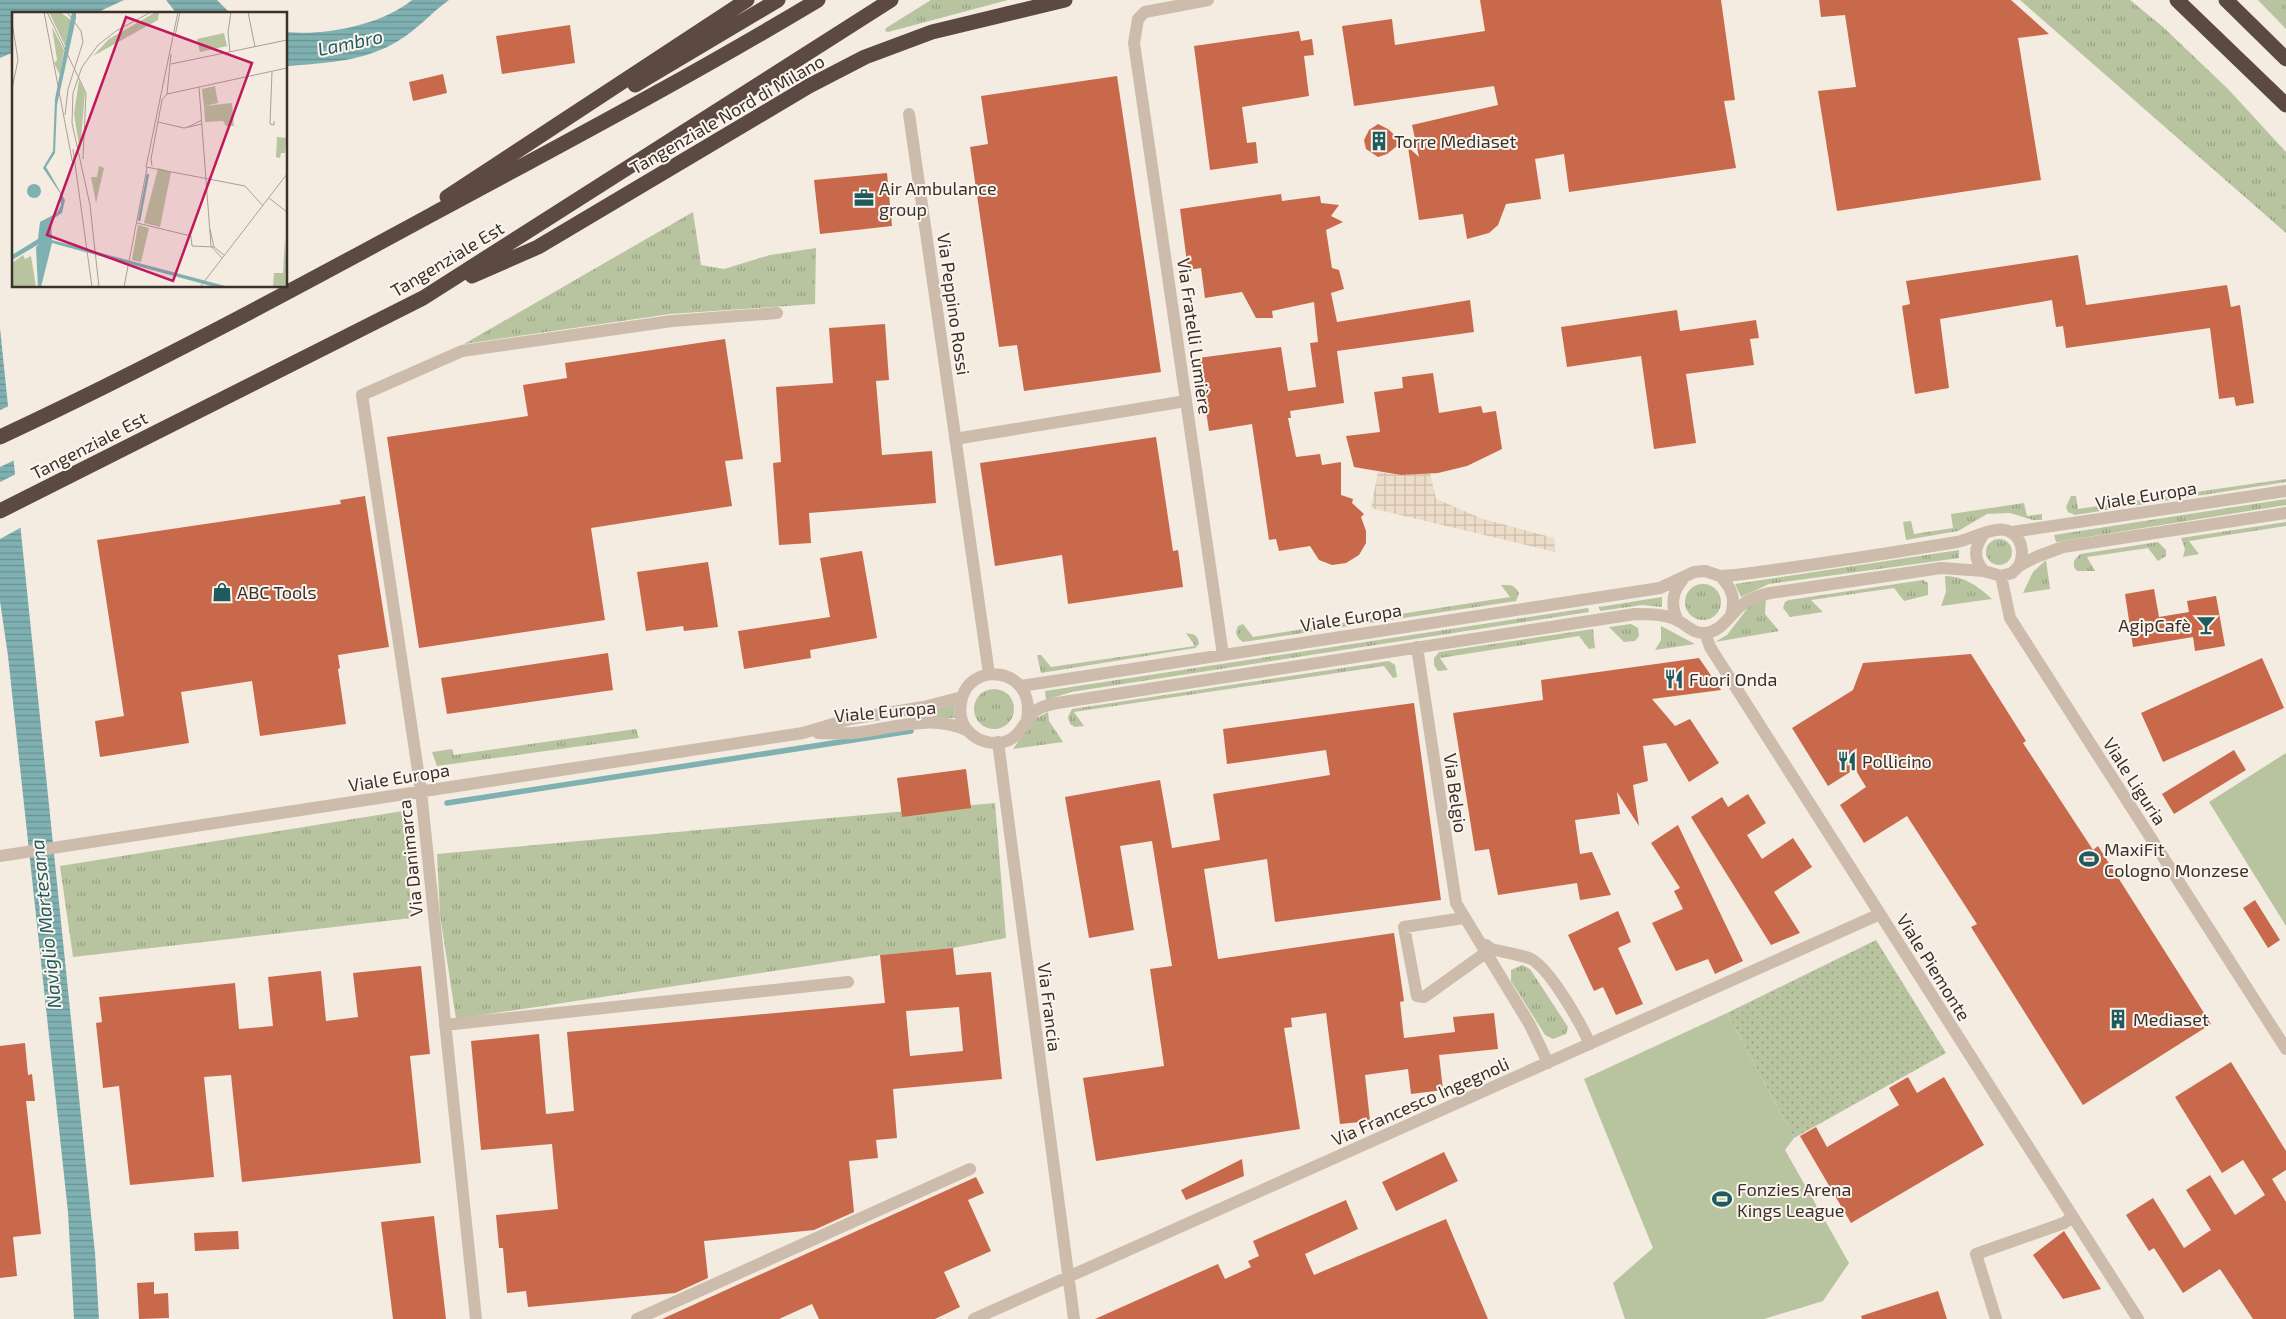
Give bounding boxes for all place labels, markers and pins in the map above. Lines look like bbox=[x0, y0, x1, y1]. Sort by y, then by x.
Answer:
building icon: Torre Mediaset bbox=[1368, 130, 1390, 152]
place label: Torre Mediaset bbox=[1394, 130, 1516, 152]
place label: Air Ambulance group bbox=[879, 177, 997, 220]
office icon: Air Ambulance group bbox=[853, 187, 875, 209]
shop icon: ABC Tools bbox=[211, 581, 233, 603]
place label: ABC Tools bbox=[237, 581, 317, 603]
place label: AgipCafè bbox=[2118, 614, 2191, 636]
bar icon: AgipCafè bbox=[2195, 614, 2217, 636]
restaurant icon: Fuori Onda bbox=[1663, 668, 1685, 690]
place label: Fuori Onda bbox=[1689, 668, 1777, 690]
restaurant icon: Pollicino bbox=[1836, 750, 1858, 772]
place label: Pollicino bbox=[1862, 750, 1932, 772]
place label: MaxiFit Cologno Monzese bbox=[2104, 838, 2249, 881]
sports icon: MaxiFit Cologno Monzese bbox=[2078, 848, 2100, 870]
building icon: Mediaset bbox=[2107, 1008, 2129, 1030]
place label: Mediaset bbox=[2133, 1008, 2209, 1030]
place label: Fonzies Arena Kings League bbox=[1737, 1178, 1851, 1221]
sports icon: Fonzies Arena Kings League bbox=[1711, 1188, 1733, 1210]

